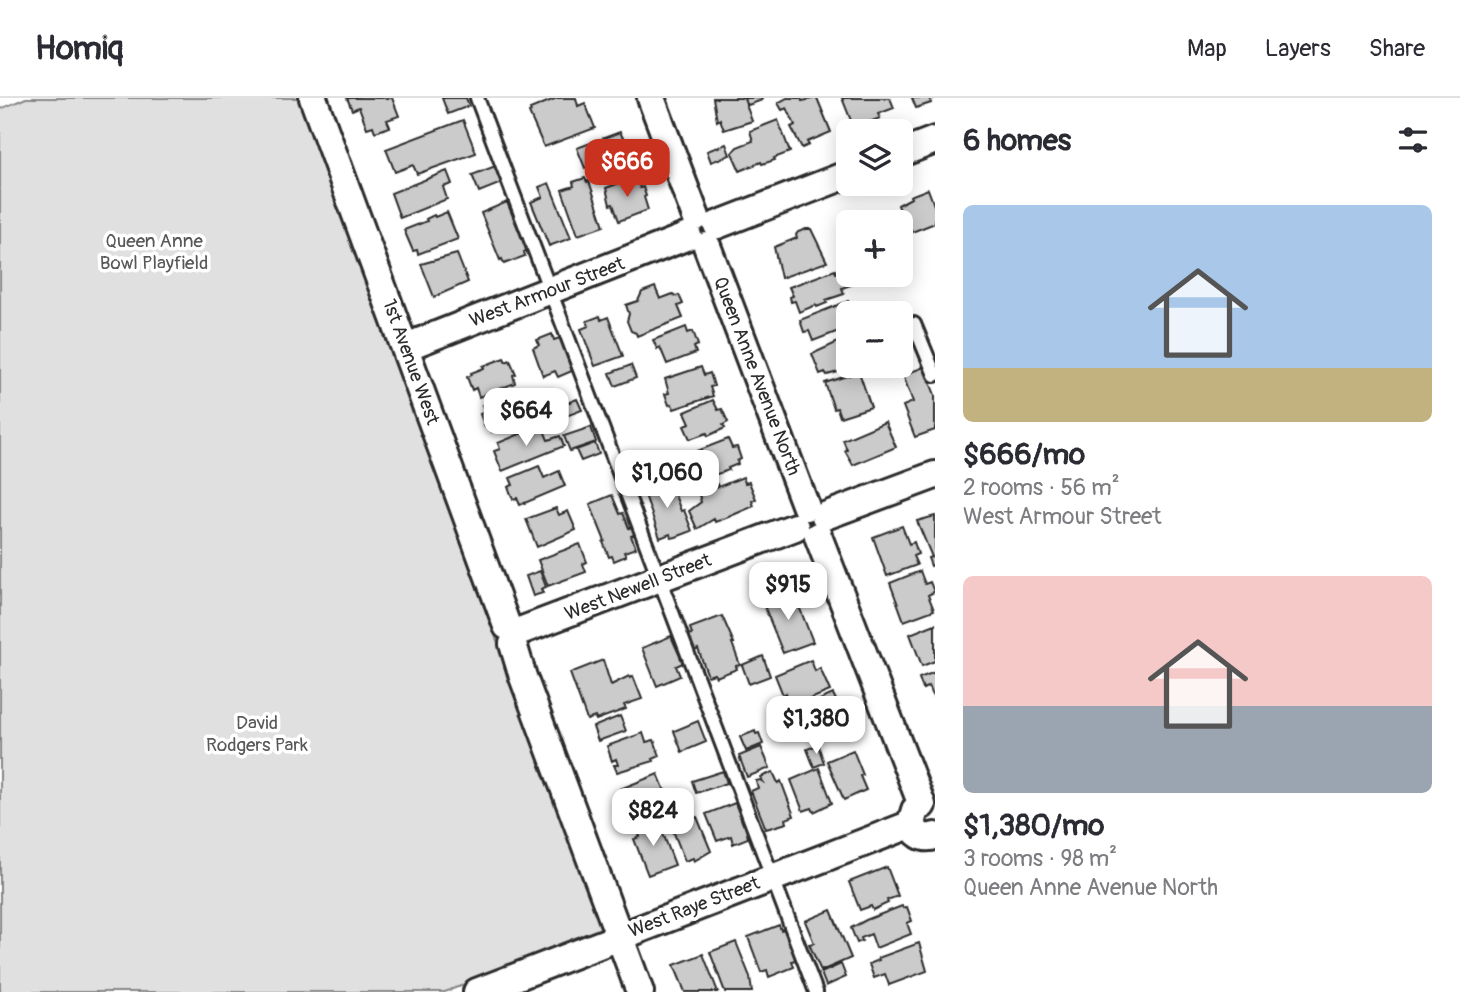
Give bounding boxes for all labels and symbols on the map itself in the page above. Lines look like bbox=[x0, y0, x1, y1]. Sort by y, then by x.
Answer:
pin: $666 bbox=[586, 140, 668, 199]
park label: Queen Anne Bowl Playfield bbox=[100, 229, 208, 275]
street label: West Armour Street bbox=[466, 251, 628, 333]
street label: Queen Anne Avenue North bbox=[708, 273, 806, 479]
street label: 1st Avenue West bbox=[377, 296, 445, 428]
pin: $664 bbox=[485, 388, 567, 448]
pin: $1,060 bbox=[610, 450, 724, 510]
street label: West Newell Street bbox=[561, 548, 715, 626]
pin: $915 bbox=[747, 562, 829, 622]
pin: $1,380 bbox=[759, 696, 873, 756]
park label: David Rodgers Park bbox=[206, 711, 308, 757]
pin: $824 bbox=[612, 788, 694, 848]
street label: West Raye Street bbox=[625, 871, 763, 943]

